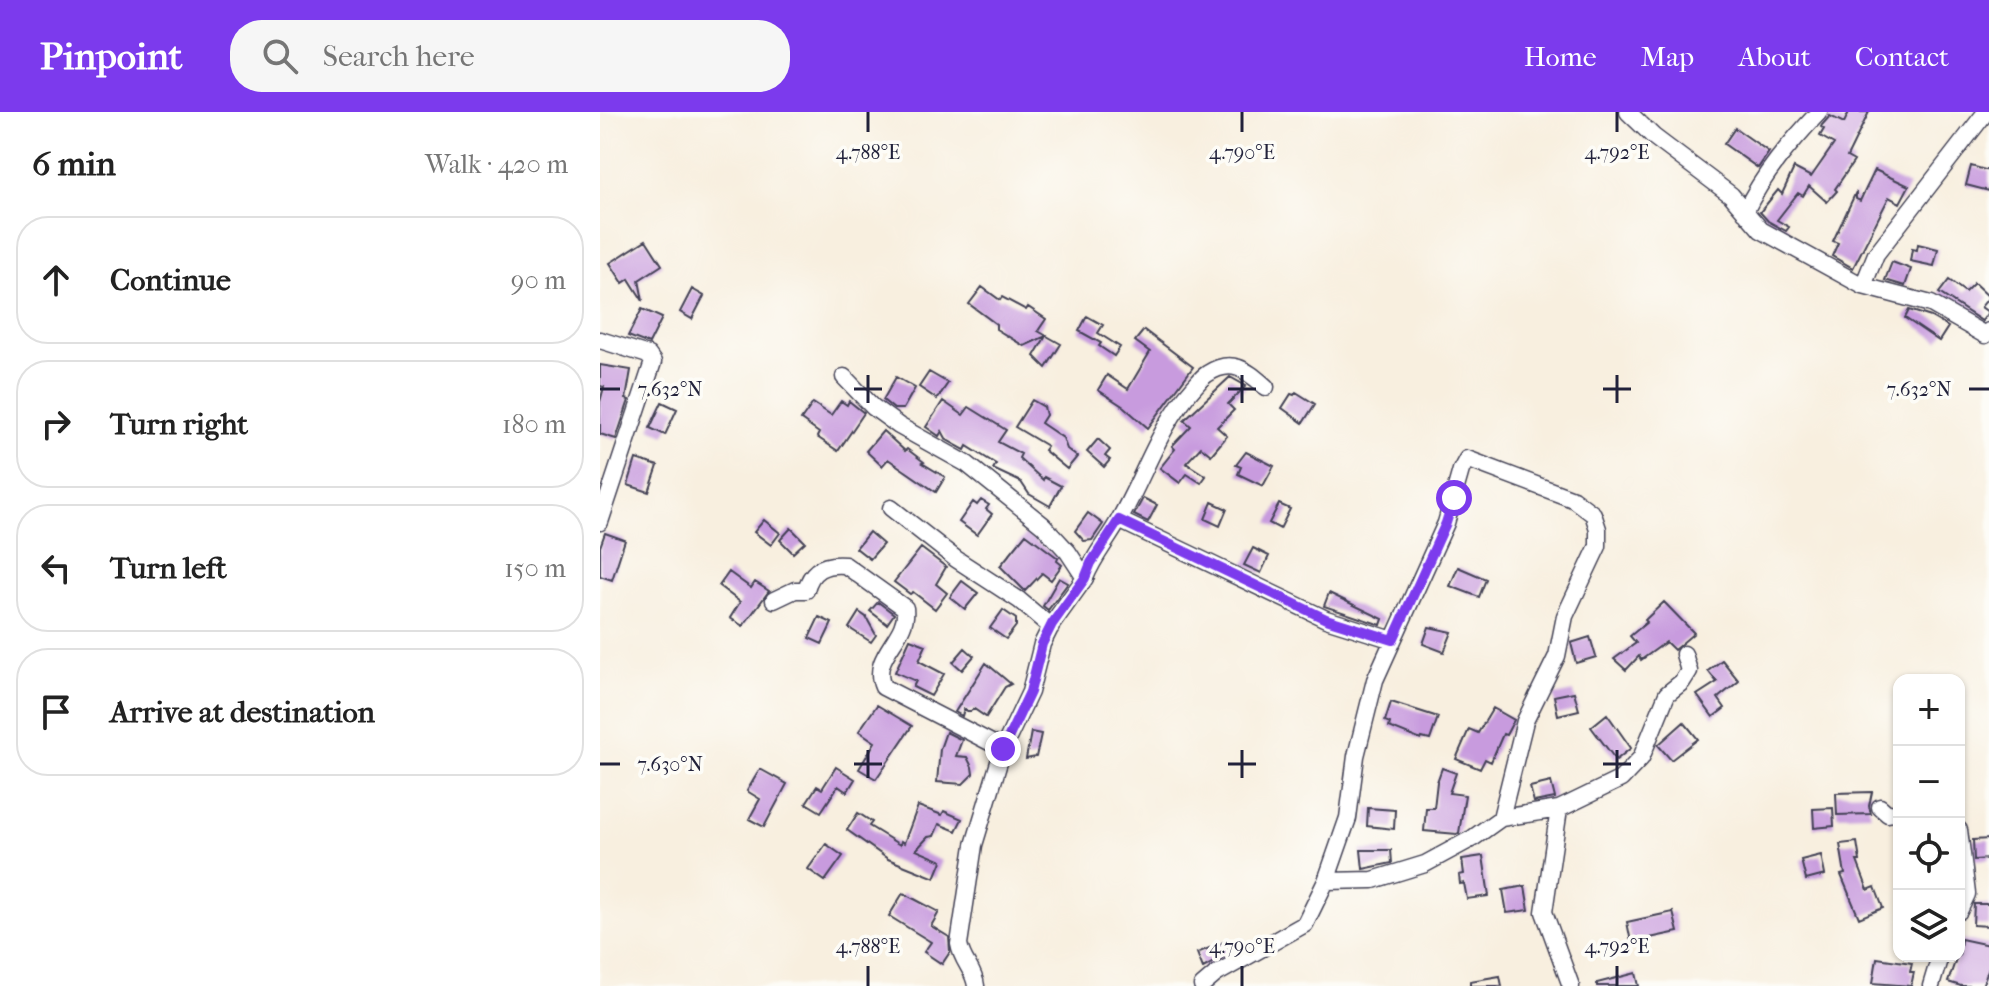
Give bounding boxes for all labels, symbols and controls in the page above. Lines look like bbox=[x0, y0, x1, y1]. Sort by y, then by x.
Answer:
search box bbox=[230, 20, 790, 92]
text: Pinpoint bbox=[40, 34, 182, 79]
icon: search bbox=[258, 34, 302, 78]
text: Search here bbox=[322, 39, 475, 74]
text: Home bbox=[1524, 40, 1597, 73]
text: Map bbox=[1641, 40, 1694, 73]
text: About bbox=[1738, 40, 1811, 73]
text: Contact bbox=[1855, 40, 1949, 73]
text: 4.788°E bbox=[836, 141, 900, 164]
text: 4.790°E bbox=[1209, 141, 1275, 164]
text: 4.792°E bbox=[1585, 141, 1650, 164]
text: 6 min bbox=[32, 144, 116, 184]
text: Walk · 420 m bbox=[425, 149, 568, 180]
icon: ahead bbox=[34, 258, 78, 302]
text: Continue bbox=[110, 263, 231, 298]
text: 90 m bbox=[511, 265, 566, 296]
text: 7.632°N bbox=[638, 378, 702, 401]
text: 7.632°N bbox=[1887, 378, 1951, 401]
icon: right bbox=[34, 402, 78, 446]
text: Turn right bbox=[110, 407, 248, 442]
text: 180 m bbox=[502, 409, 566, 440]
route start bbox=[1436, 480, 1472, 516]
icon: left bbox=[34, 546, 78, 590]
text: Turn left bbox=[110, 551, 227, 586]
text: 150 m bbox=[504, 553, 566, 584]
map controls bbox=[1893, 674, 1965, 962]
button: + bbox=[1893, 674, 1965, 746]
icon: arrive bbox=[34, 690, 78, 734]
text: Arrive at destination bbox=[110, 695, 375, 730]
route end bbox=[985, 731, 1021, 767]
button: − bbox=[1893, 746, 1965, 818]
text: 7.630°N bbox=[637, 753, 703, 776]
button: locate bbox=[1893, 818, 1965, 890]
button: layers bbox=[1893, 890, 1965, 962]
text: 4.788°E bbox=[836, 935, 900, 958]
text: 4.790°E bbox=[1209, 935, 1275, 958]
text: 4.792°E bbox=[1585, 935, 1650, 958]

